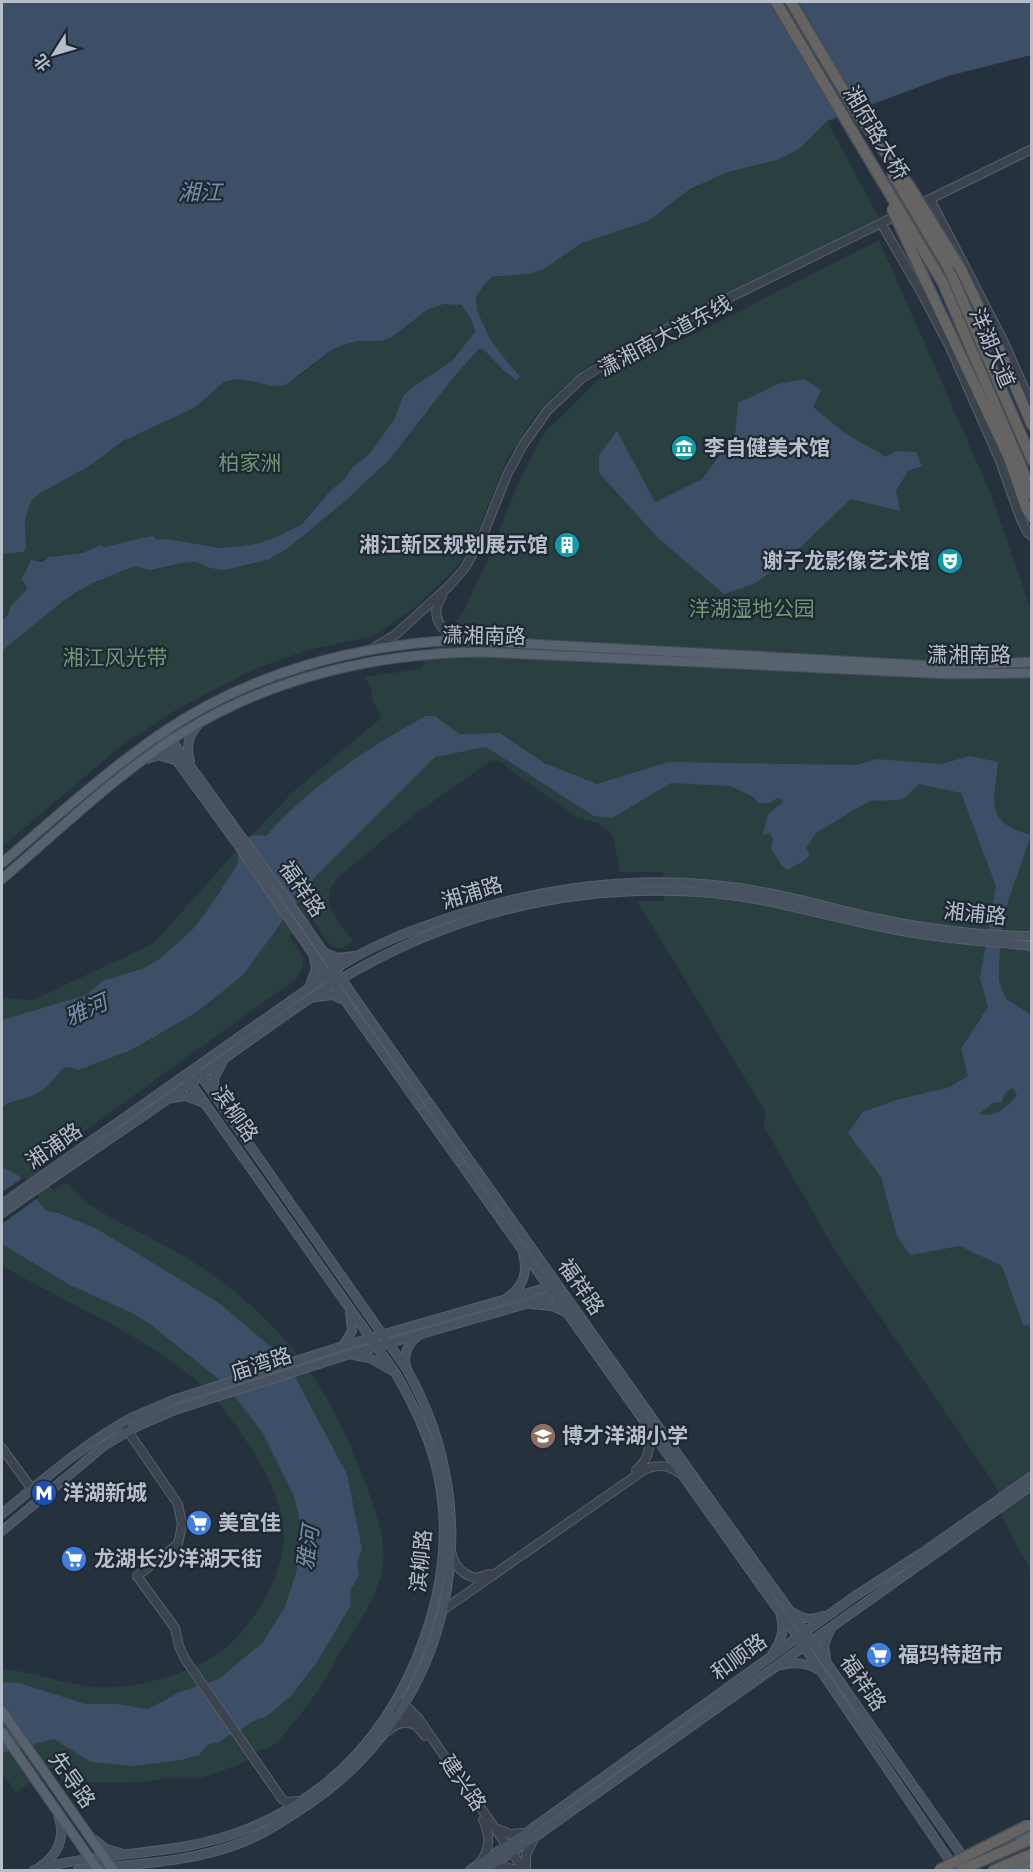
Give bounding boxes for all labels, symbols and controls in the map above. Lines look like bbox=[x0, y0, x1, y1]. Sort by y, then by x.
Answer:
north arrow bbox=[24, 24, 84, 84]
text: 北 bbox=[30, 51, 55, 75]
street label: 湘府路大桥 bbox=[839, 82, 913, 184]
water label: 湘江 bbox=[178, 180, 224, 205]
street label: 潇湘南大道东线 bbox=[594, 291, 736, 381]
street label: 洋湖大道 bbox=[965, 305, 1019, 391]
museum icon: 李自健美术馆 bbox=[669, 433, 699, 463]
place label: 李自健美术馆 bbox=[704, 436, 830, 460]
park label: 柏家洲 bbox=[219, 451, 282, 475]
building icon: 湘江新区规划展示馆 bbox=[552, 530, 582, 560]
place label: 湘江新区规划展示馆 bbox=[359, 533, 548, 557]
theatre icon: 谢子龙影像艺术馆 bbox=[935, 546, 965, 576]
place label: 谢子龙影像艺术馆 bbox=[762, 549, 930, 573]
park label: 洋湖湿地公园 bbox=[689, 597, 815, 621]
street label: 潇湘南路 bbox=[442, 623, 526, 649]
street label: 潇湘南路 bbox=[927, 643, 1011, 667]
park label: 湘江风光带 bbox=[63, 646, 168, 670]
street label: 福祥路 bbox=[274, 856, 330, 922]
street label: 湘浦路 bbox=[438, 872, 506, 914]
street label: 湘浦路 bbox=[942, 899, 1008, 929]
water label: 雅河 bbox=[61, 988, 115, 1030]
street label: 滨柳路 bbox=[207, 1081, 263, 1147]
street label: 湘浦路 bbox=[21, 1118, 87, 1174]
street label: 福祥路 bbox=[553, 1254, 609, 1320]
street label: 庙湾路 bbox=[227, 1343, 295, 1385]
school or university icon: 博才洋湖小学 bbox=[528, 1421, 558, 1451]
place label: 博才洋湖小学 bbox=[562, 1424, 688, 1448]
metro station icon: 洋湖新城 bbox=[29, 1478, 59, 1508]
place label: 洋湖新城 bbox=[63, 1481, 147, 1505]
supermarket icon: 美宜佳 bbox=[184, 1508, 214, 1538]
place label: 美宜佳 bbox=[218, 1511, 281, 1535]
water label: 雅河 bbox=[293, 1521, 324, 1572]
street label: 滨柳路 bbox=[406, 1528, 436, 1594]
supermarket icon: 龙湖长沙洋湖天街 bbox=[59, 1544, 89, 1574]
place label: 龙湖长沙洋湖天街 bbox=[94, 1547, 262, 1571]
street label: 和顺路 bbox=[706, 1629, 772, 1685]
supermarket icon: 福玛特超市 bbox=[864, 1640, 894, 1670]
place label: 福玛特超市 bbox=[898, 1643, 1003, 1667]
street label: 福祥路 bbox=[835, 1650, 891, 1716]
street label: 先导路 bbox=[44, 1747, 100, 1813]
street label: 建兴路 bbox=[435, 1750, 491, 1816]

